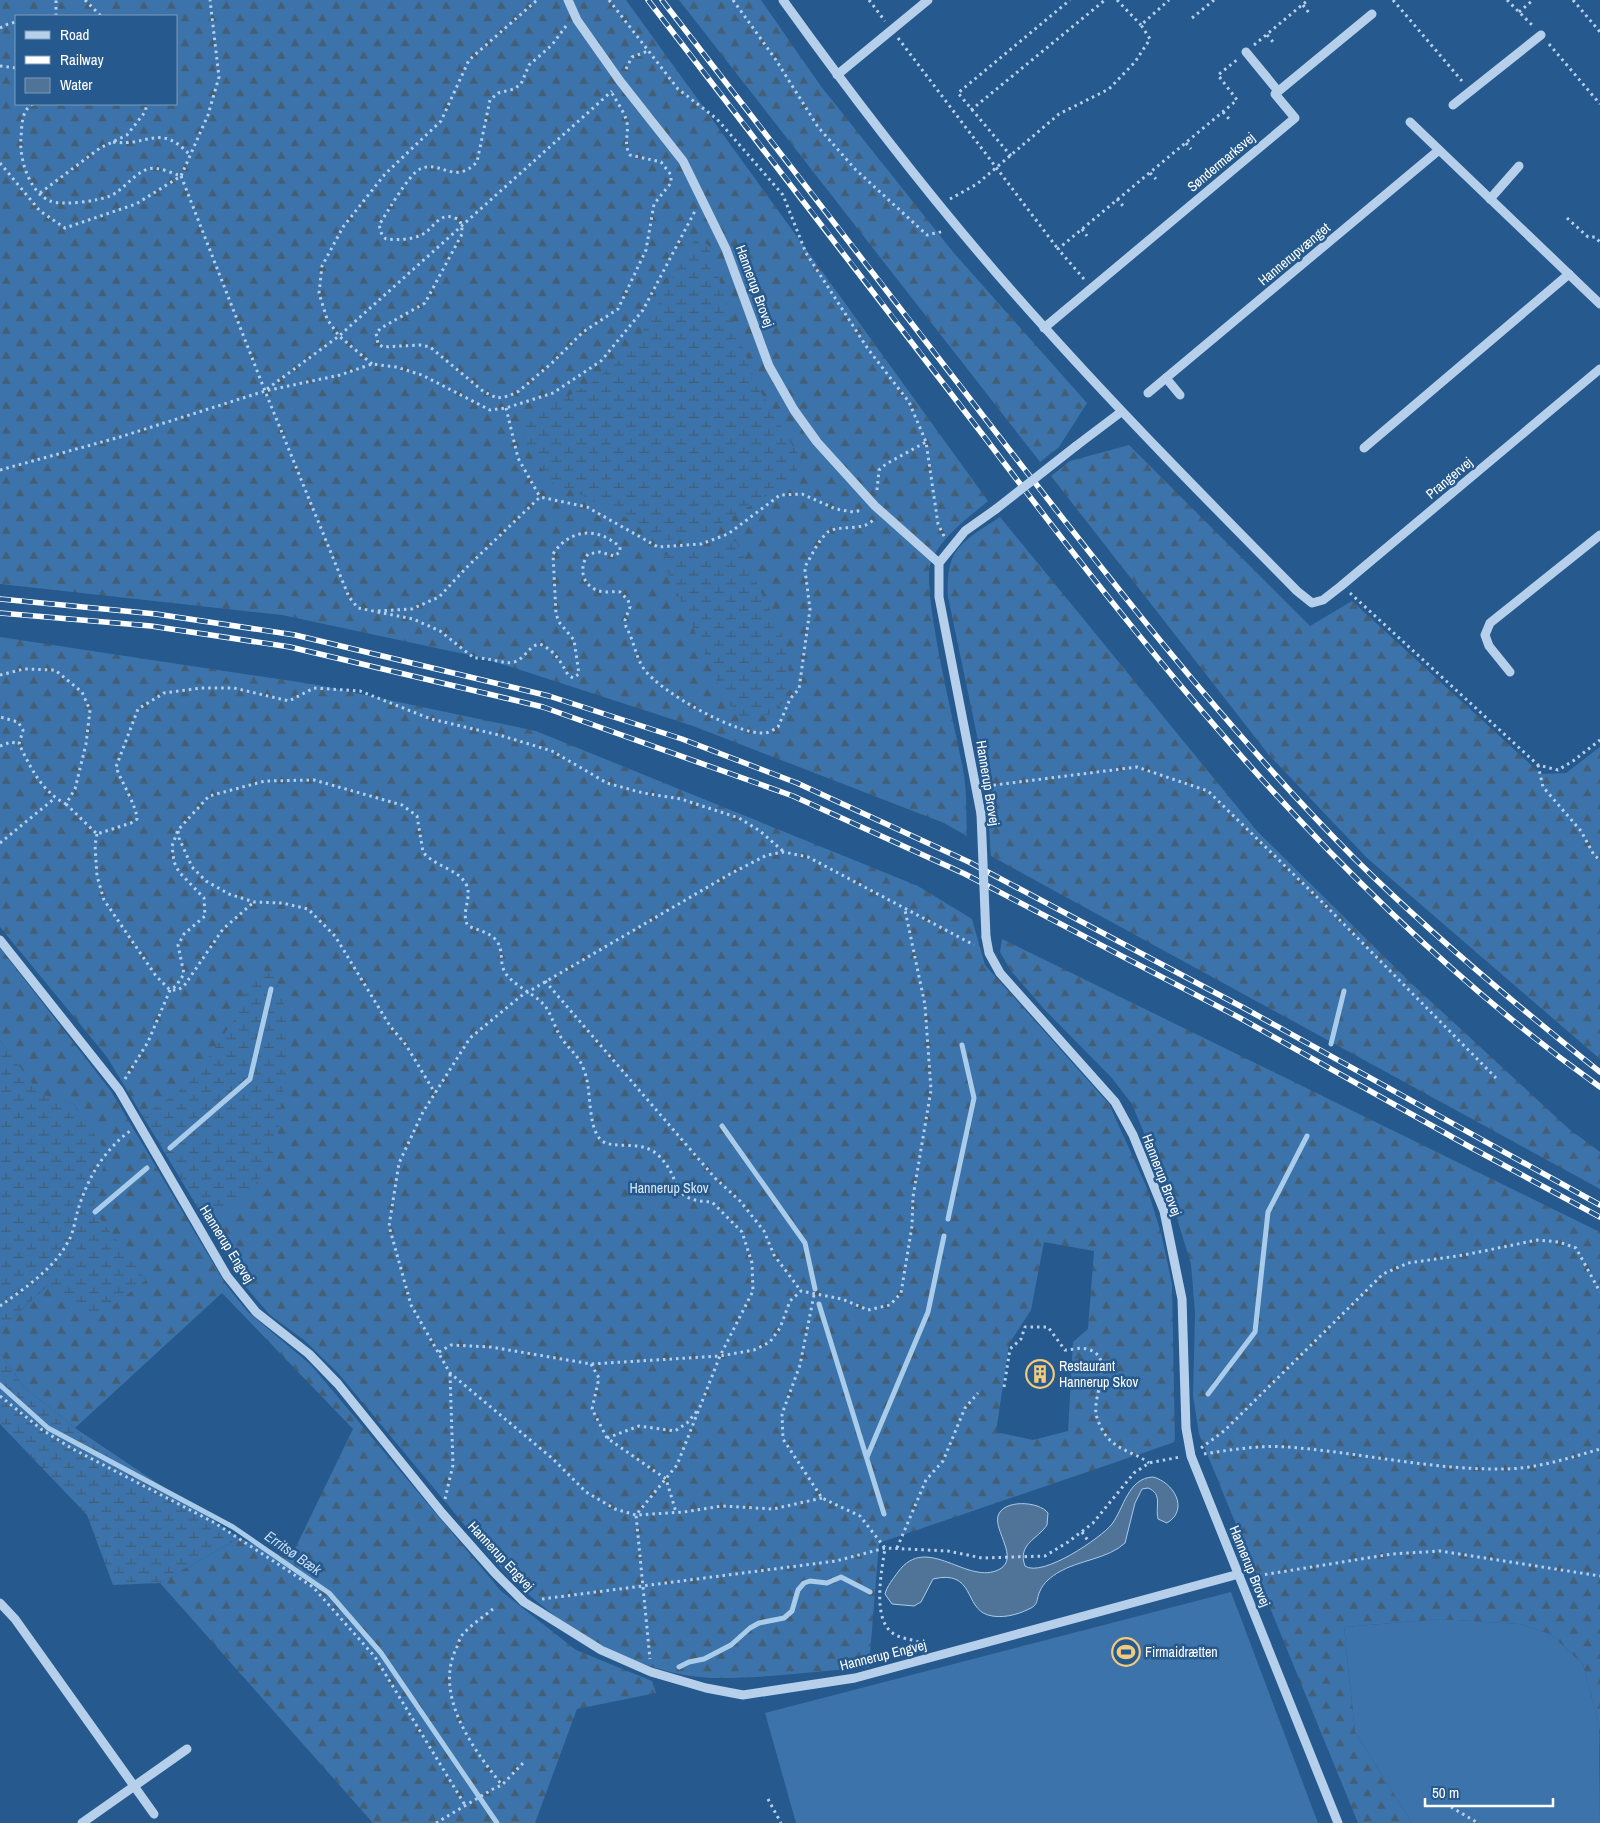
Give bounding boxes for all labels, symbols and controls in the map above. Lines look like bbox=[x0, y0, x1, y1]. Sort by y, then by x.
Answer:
legend bbox=[15, 15, 178, 105]
text: Road bbox=[60, 24, 89, 45]
text: Railway bbox=[60, 49, 105, 70]
text: Water bbox=[60, 74, 92, 95]
street label: Søndermarksvej bbox=[1183, 128, 1259, 196]
street label: Hannerupvænget bbox=[1254, 219, 1334, 289]
street label: Hannerup Brovej bbox=[732, 242, 778, 330]
street label: Prangervej bbox=[1422, 453, 1476, 503]
street label: Hannerup Brovej bbox=[972, 739, 1004, 827]
street label: Hannerup Brovej bbox=[1138, 1132, 1186, 1218]
park label: Hannerup Skov bbox=[629, 1179, 709, 1197]
street label: Hannerup Engvej bbox=[196, 1202, 258, 1286]
place label: Restaurant Hannerup Skov bbox=[1059, 1357, 1138, 1391]
building icon: Restaurant Hannerup Skov bbox=[1025, 1359, 1055, 1389]
street label: Hannerup Engvej bbox=[464, 1517, 538, 1595]
street label: Hannerup Brovej bbox=[1226, 1523, 1274, 1609]
water label: Erritsø Bæk bbox=[261, 1525, 327, 1580]
street label: Hannerup Engvej bbox=[838, 1636, 928, 1674]
sports icon: Firmaidrætten bbox=[1111, 1637, 1141, 1667]
place label: Firmaidrætten bbox=[1145, 1643, 1218, 1661]
scale bar bbox=[1425, 1776, 1552, 1808]
text: 50 m bbox=[1432, 1782, 1459, 1803]

